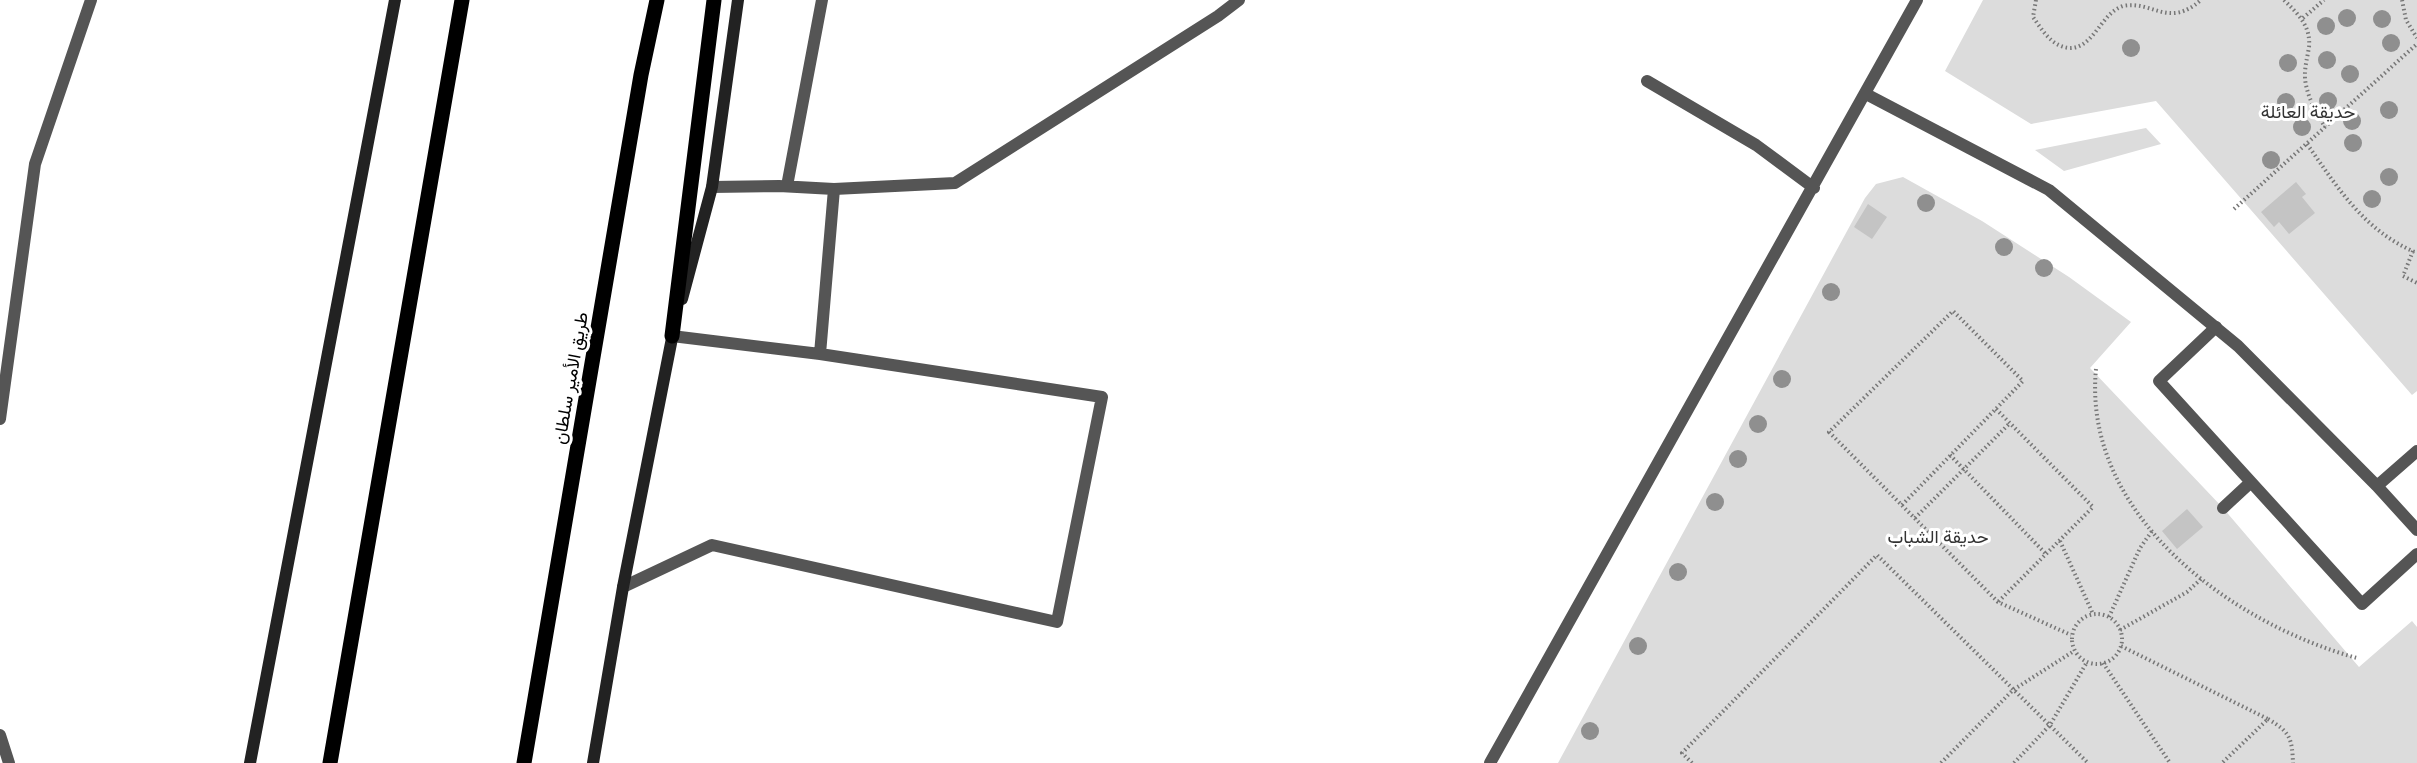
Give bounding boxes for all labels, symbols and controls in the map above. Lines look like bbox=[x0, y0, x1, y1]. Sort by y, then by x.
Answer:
park label: حديقة العائلة bbox=[2261, 100, 2355, 123]
street label: طريق الأمير سلطان bbox=[547, 310, 593, 446]
park label: حديقة الشباب bbox=[1887, 525, 1989, 548]

